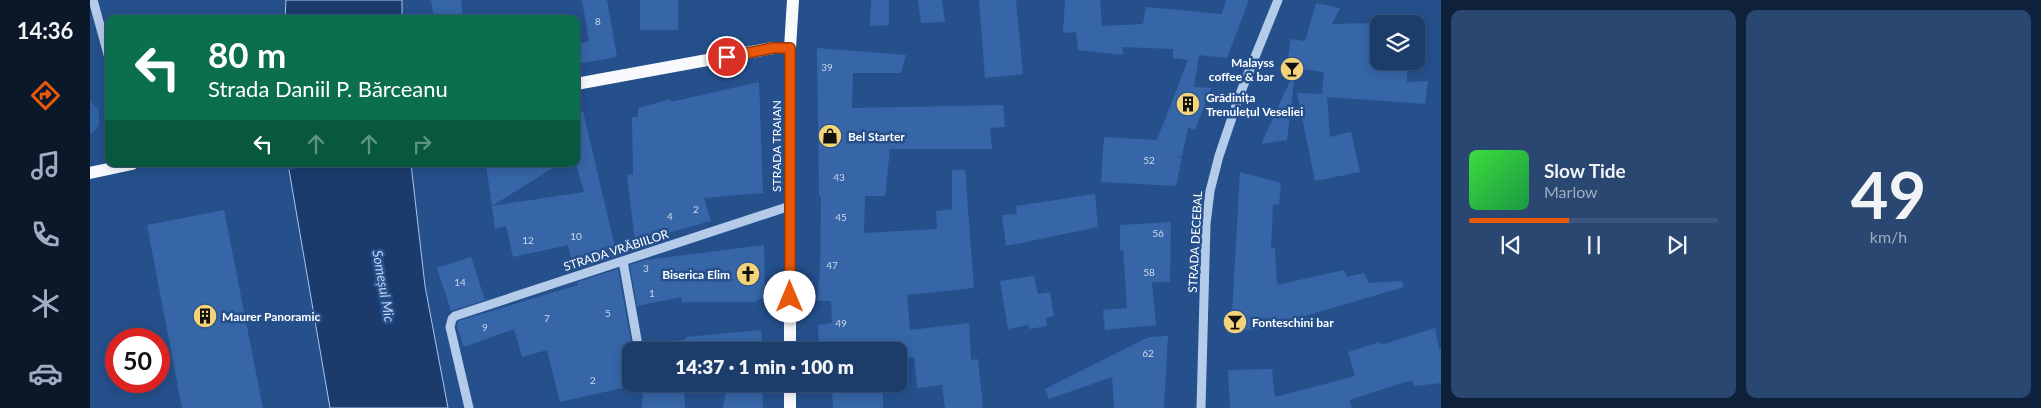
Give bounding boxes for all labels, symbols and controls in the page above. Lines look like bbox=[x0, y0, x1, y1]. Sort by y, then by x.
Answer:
house number: 8 bbox=[595, 15, 601, 27]
map controls bbox=[1370, 15, 1425, 70]
button: layers bbox=[1370, 15, 1425, 70]
text: 14:36 bbox=[17, 17, 73, 44]
text: 80 m bbox=[208, 33, 286, 75]
icon: left bbox=[125, 35, 190, 100]
pin bbox=[706, 36, 748, 78]
icon: arrive bbox=[713, 43, 741, 71]
place label: Malayss coffee & bar bbox=[1209, 55, 1275, 84]
bar icon: Malayss coffee & bar bbox=[1279, 56, 1305, 82]
house number: 39 bbox=[821, 61, 833, 73]
text: Strada Daniil P. Bărceanu bbox=[208, 75, 448, 102]
icon: directions bbox=[28, 78, 63, 113]
place label: Grădinița Trenulețul Veseliei bbox=[1206, 90, 1303, 119]
building icon: Grădinița Trenulețul Veseliei bbox=[1175, 91, 1201, 117]
street label: STRADA TRAIAN bbox=[769, 100, 784, 192]
shop icon: Bel Starter bbox=[817, 123, 843, 149]
place label: Bel Starter bbox=[848, 129, 905, 144]
icon: left bbox=[249, 130, 277, 158]
icon: ahead bbox=[302, 130, 330, 158]
icon: ahead bbox=[355, 130, 383, 158]
icon: right bbox=[408, 130, 436, 158]
icon: music bbox=[28, 148, 63, 183]
house number: 52 bbox=[1143, 154, 1155, 166]
text: 49 bbox=[1851, 155, 1926, 233]
text: Slow Tide bbox=[1544, 159, 1626, 182]
house number: 43 bbox=[833, 171, 845, 183]
text: Marlow bbox=[1544, 182, 1598, 201]
street label: STRADA DECEBAL bbox=[1185, 191, 1205, 293]
house number: 2 bbox=[693, 203, 699, 215]
house number: 4 bbox=[667, 210, 673, 222]
house number: 45 bbox=[835, 211, 847, 223]
icon: phone bbox=[28, 217, 63, 252]
street label: STRADA VRĂBIILOR bbox=[562, 226, 671, 274]
house number: 56 bbox=[1152, 227, 1164, 239]
text: km/h bbox=[1870, 227, 1907, 246]
house number: 10 bbox=[570, 230, 582, 242]
icon: previous bbox=[1497, 231, 1525, 259]
icon: pause bbox=[1580, 231, 1608, 259]
icon: next bbox=[1663, 231, 1691, 259]
house number: 12 bbox=[522, 234, 534, 246]
water label: Someșul Mic bbox=[369, 249, 399, 324]
house number: 47 bbox=[826, 259, 838, 271]
church icon: Biserica Elim bbox=[735, 261, 761, 287]
house number: 3 bbox=[643, 262, 649, 274]
house number: 58 bbox=[1143, 266, 1155, 278]
place label: Biserica Elim bbox=[662, 267, 730, 282]
position arrow bbox=[763, 270, 815, 322]
house number: 14 bbox=[454, 276, 466, 288]
icon: climate bbox=[28, 286, 63, 321]
house number: 1 bbox=[649, 287, 655, 299]
building icon: Maurer Panoramic bbox=[192, 303, 218, 329]
house number: 5 bbox=[605, 307, 611, 319]
place label: Maurer Panoramic bbox=[222, 309, 320, 324]
bar icon: Fonteschini bar bbox=[1222, 309, 1248, 335]
house number: 7 bbox=[544, 312, 550, 324]
place label: Fonteschini bar bbox=[1252, 315, 1334, 330]
house number: 49 bbox=[835, 317, 847, 329]
house number: 9 bbox=[482, 321, 488, 333]
speed limit sign: 50 bbox=[105, 328, 170, 393]
house number: 62 bbox=[1142, 347, 1154, 359]
text: 14:37 · 1 min · 100 m bbox=[675, 355, 854, 378]
icon: car bbox=[28, 356, 63, 391]
house number: 2 bbox=[590, 374, 596, 386]

